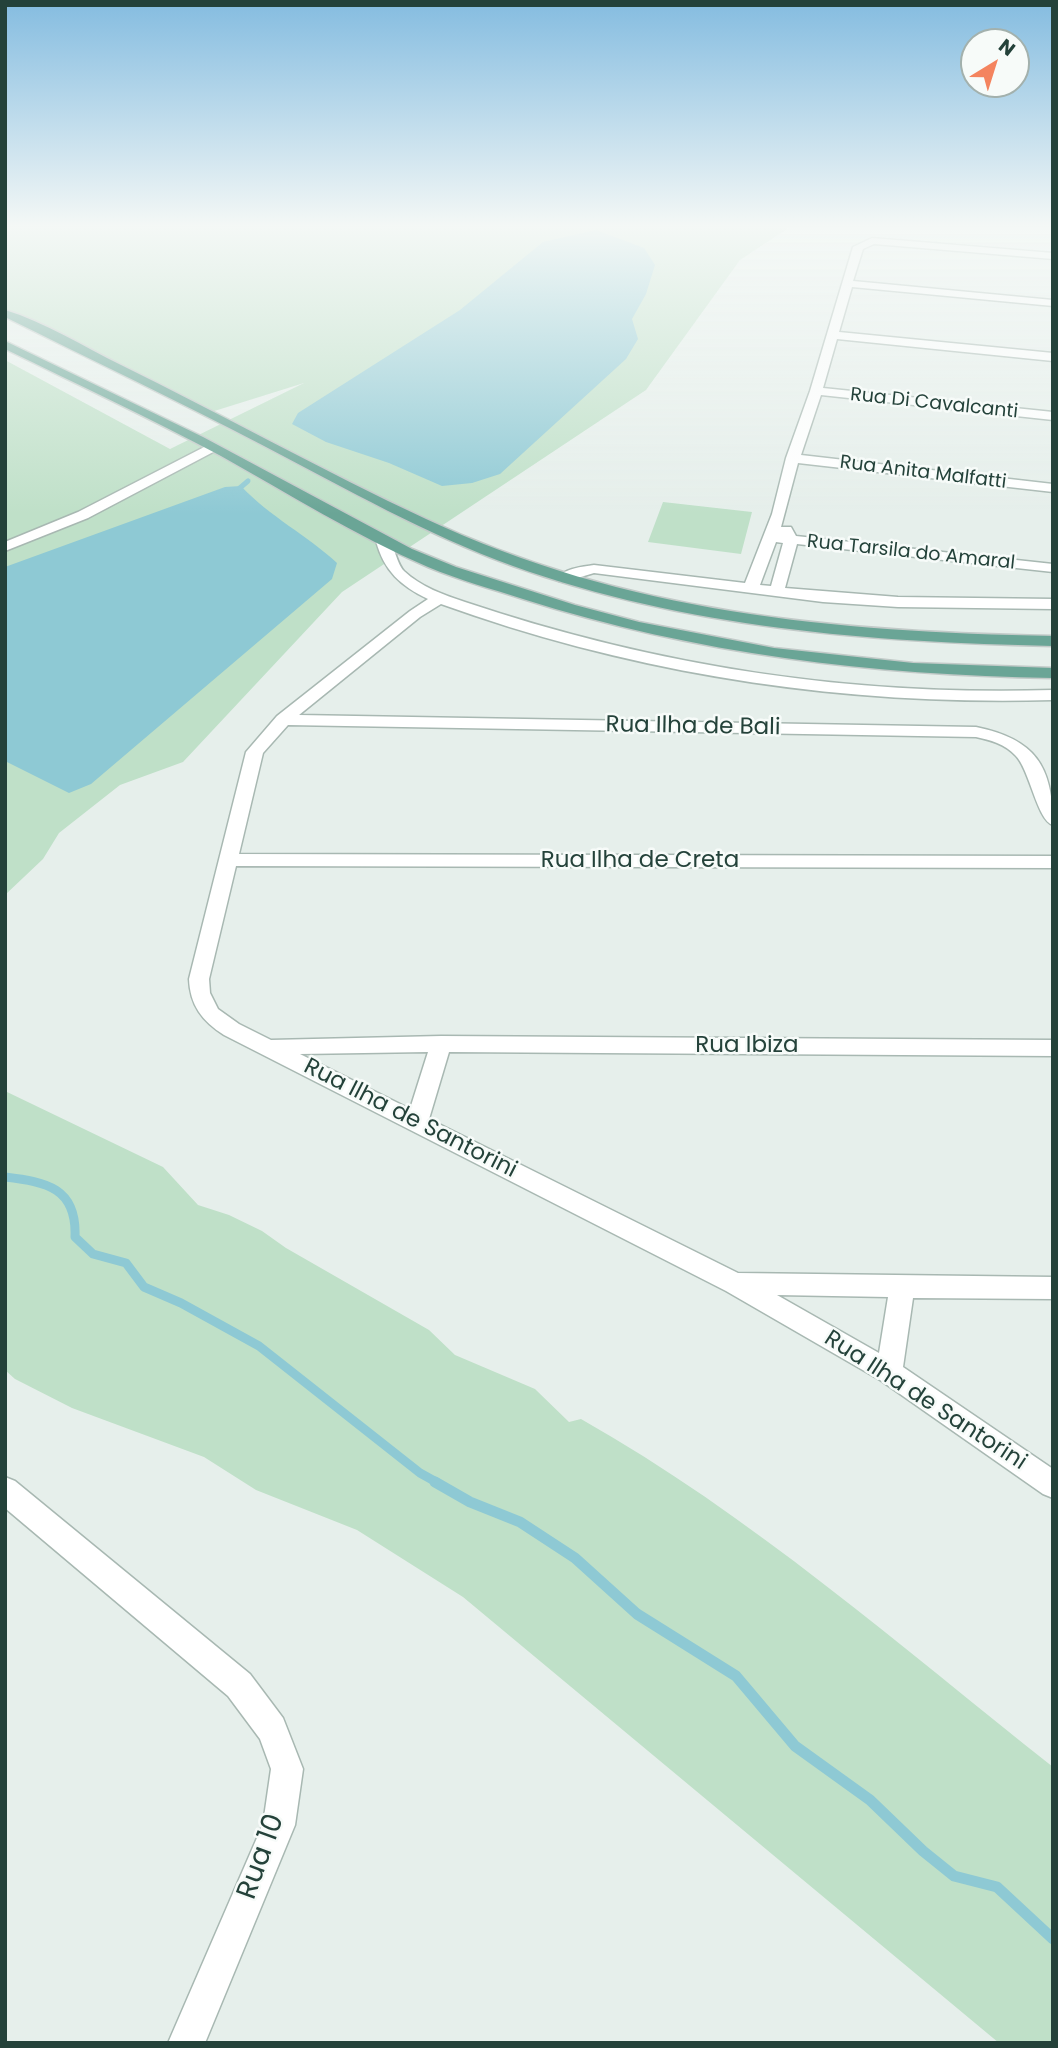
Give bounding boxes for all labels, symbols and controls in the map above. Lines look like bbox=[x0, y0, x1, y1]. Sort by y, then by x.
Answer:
north arrow bbox=[960, 28, 1030, 98]
text: N bbox=[993, 33, 1021, 63]
street label: Rua Di Cavalcanti bbox=[849, 384, 1019, 424]
street label: Rua Anita Malfatti bbox=[838, 451, 1008, 495]
street label: Rua Tarsila do Amaral bbox=[806, 531, 1016, 575]
street label: Rua Ilha de Bali bbox=[605, 712, 781, 742]
street label: Rua Ilha de Creta bbox=[541, 847, 739, 875]
street label: Rua Ibiza bbox=[695, 1032, 799, 1060]
street label: Rua Ilha de Santorini bbox=[299, 1053, 521, 1185]
street label: Rua Ilha de Santorini bbox=[819, 1325, 1031, 1477]
street label: Rua 10 bbox=[231, 1810, 293, 1904]

